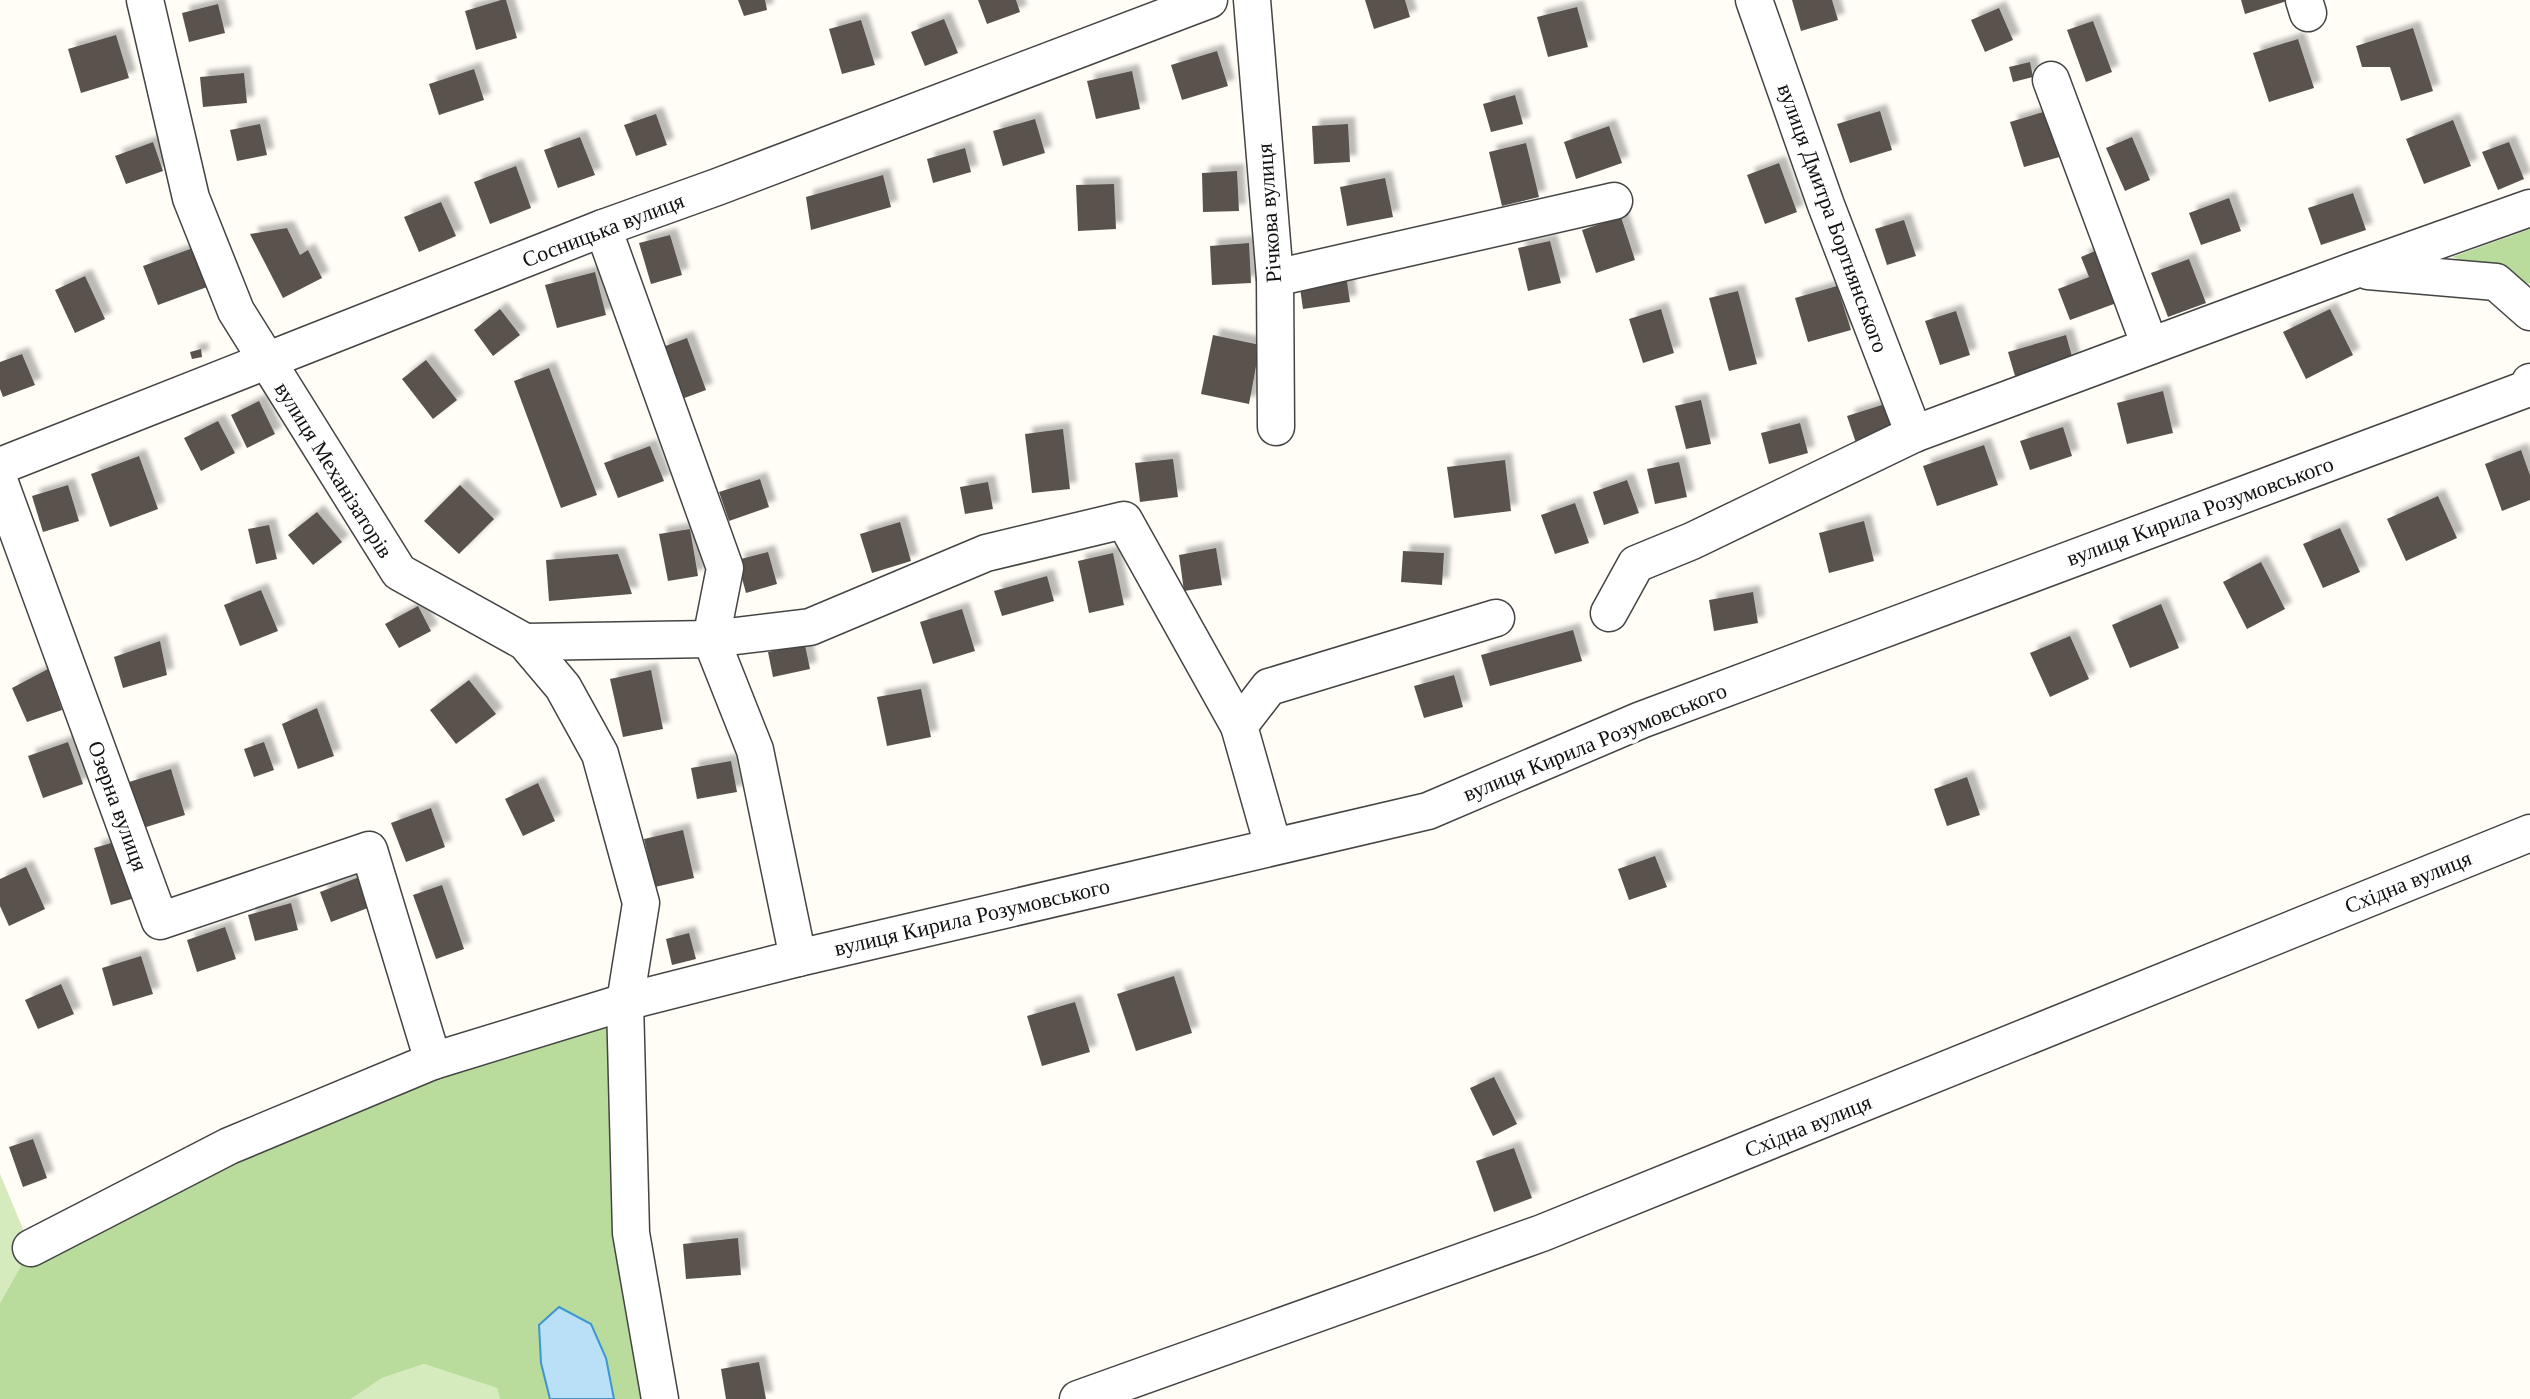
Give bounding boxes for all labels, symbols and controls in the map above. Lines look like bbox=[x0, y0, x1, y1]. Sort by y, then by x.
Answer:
street label: вулиця Дмитра Бортнянського bbox=[1773, 80, 1893, 356]
street label: Річкова вулиця bbox=[1252, 142, 1286, 284]
street label: Сосницька вулиця bbox=[519, 188, 687, 272]
street label: вулиця Механізаторів bbox=[270, 377, 398, 563]
street label: вулиця Кирила Розумовського bbox=[2063, 451, 2337, 571]
street label: вулиця Кирила Розумовського bbox=[1460, 678, 1730, 806]
street label: Озерна вулиця bbox=[83, 737, 153, 875]
street label: Східна вулиця bbox=[2341, 845, 2475, 919]
street label: вулиця Кирила Розумовського bbox=[832, 873, 1112, 961]
street label: Східна вулиця bbox=[1741, 1089, 1875, 1163]

